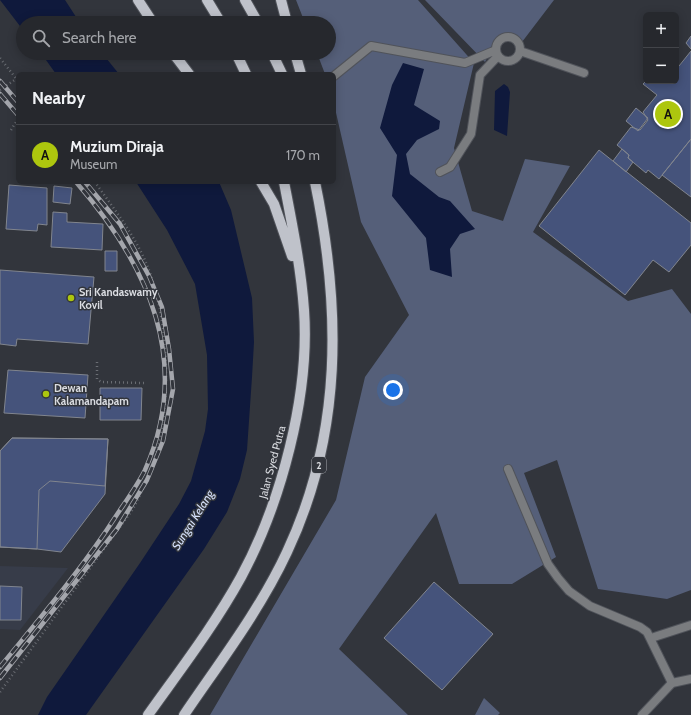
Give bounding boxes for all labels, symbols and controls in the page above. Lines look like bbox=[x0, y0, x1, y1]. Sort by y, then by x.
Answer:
map controls bbox=[643, 12, 679, 84]
button: + bbox=[643, 12, 679, 48]
search box bbox=[16, 16, 336, 60]
icon: search bbox=[30, 27, 52, 49]
text: Search here bbox=[62, 29, 137, 47]
button: − bbox=[643, 48, 679, 84]
text: Nearby bbox=[32, 88, 85, 108]
pin: A bbox=[655, 99, 681, 129]
text: Muzium Diraja bbox=[70, 138, 164, 156]
text: A bbox=[41, 147, 49, 163]
text: 170 m bbox=[286, 147, 320, 163]
text: Museum bbox=[70, 156, 117, 172]
place label: Sri Kandaswamy Kovil bbox=[79, 285, 158, 312]
marker: Sri Kandaswamy Kovil bbox=[66, 293, 76, 303]
your location bbox=[383, 380, 403, 400]
place label: Dewan Kalamandapam bbox=[54, 381, 129, 408]
marker: Dewan Kalamandapam bbox=[41, 389, 51, 399]
street label: Jalan Syed Putra bbox=[255, 423, 289, 501]
road number: 2 bbox=[312, 457, 326, 473]
water label: Sungai Kelang bbox=[168, 486, 217, 553]

